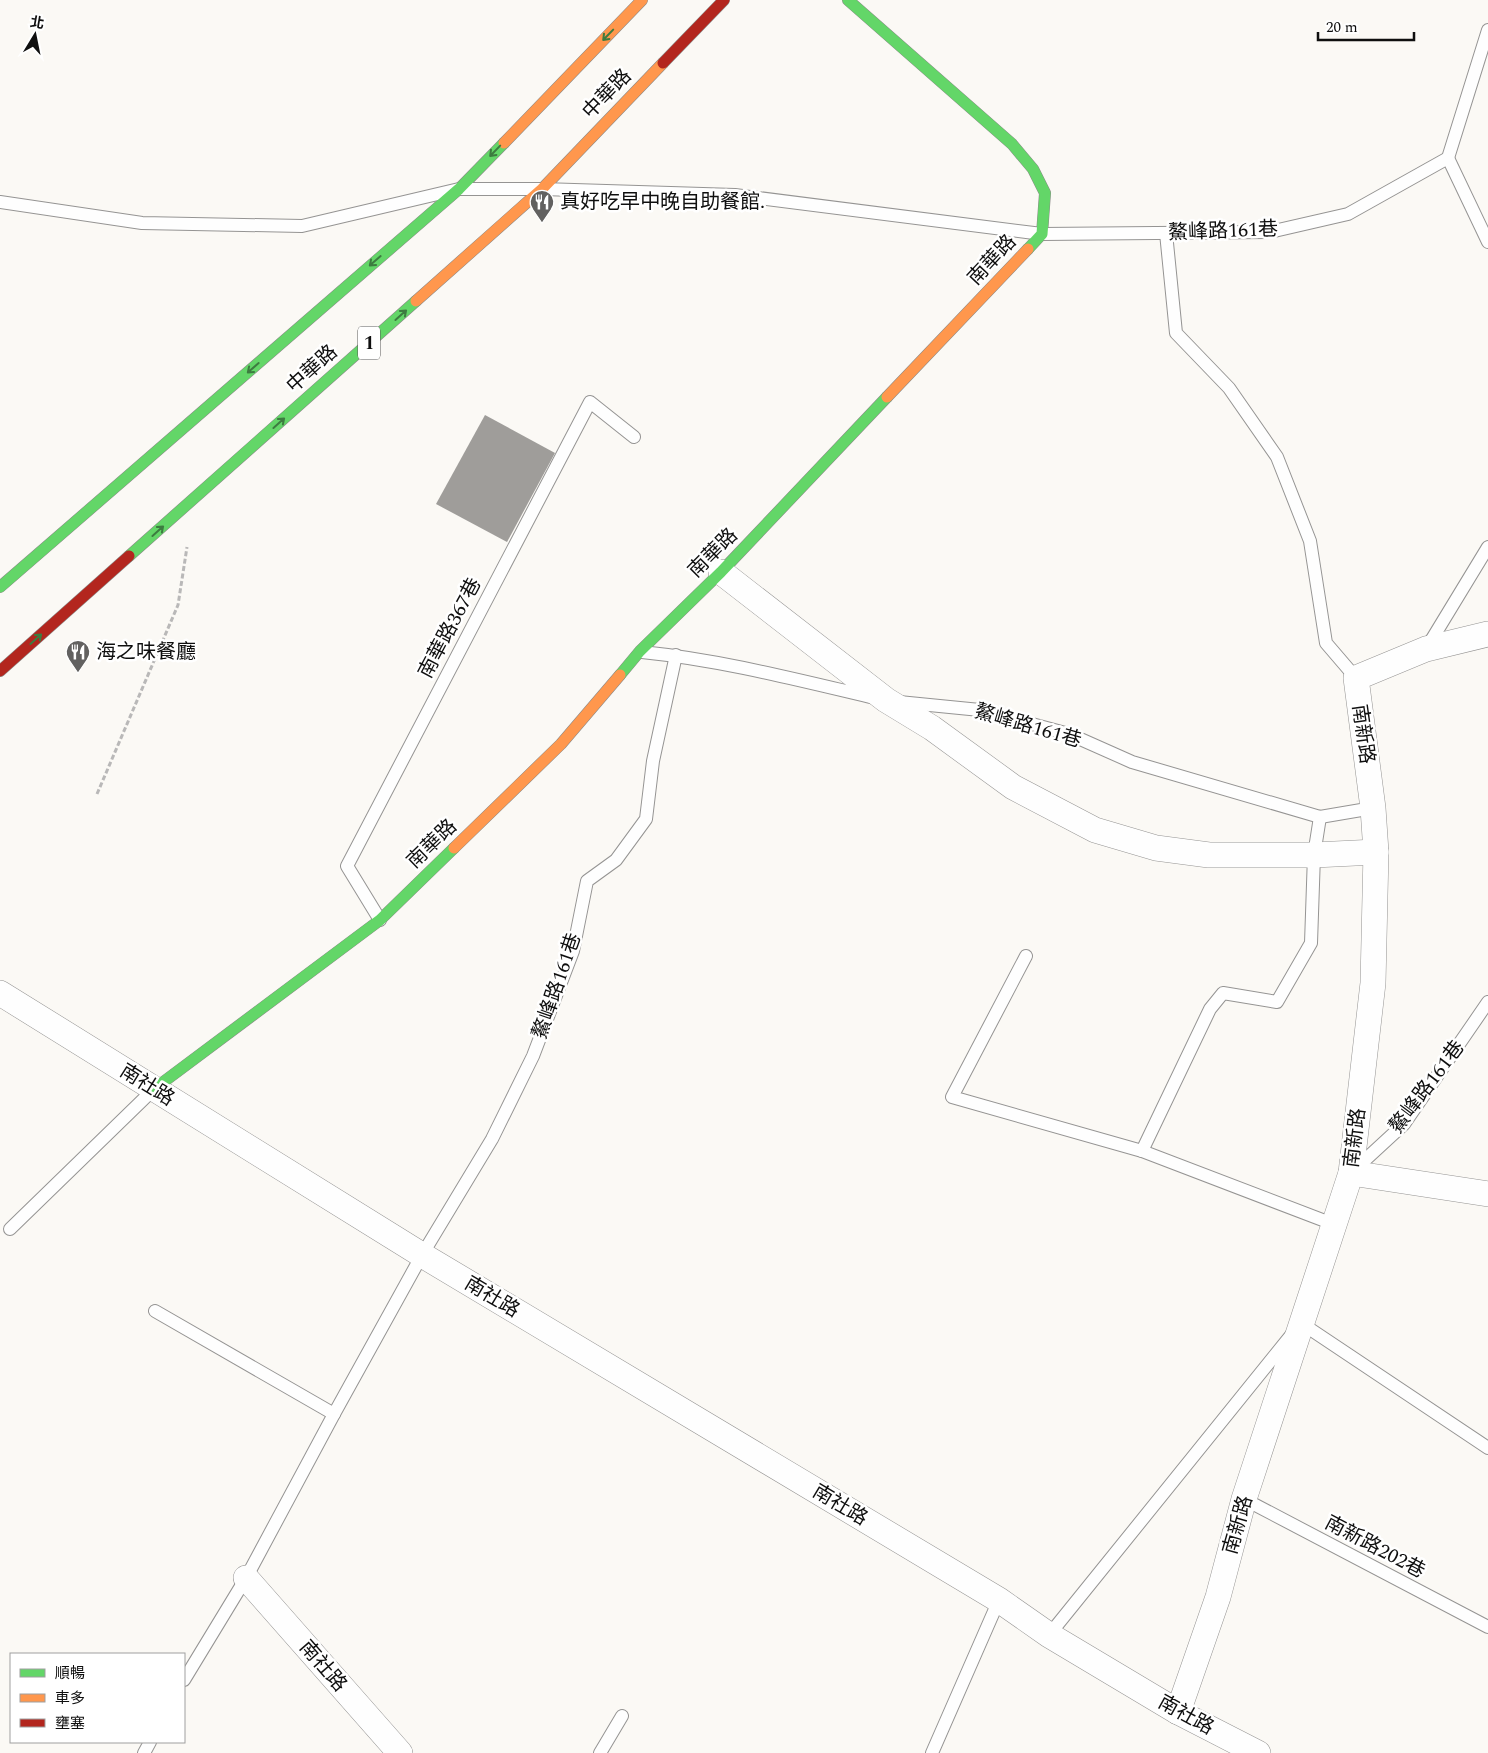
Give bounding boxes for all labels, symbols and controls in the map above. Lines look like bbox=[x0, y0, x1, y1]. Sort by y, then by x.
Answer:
north arrow bbox=[10, 10, 60, 60]
scale bar bbox=[1318, 10, 1414, 42]
text: 北 bbox=[28, 11, 46, 34]
text: 20 m bbox=[1326, 16, 1358, 39]
one-way arrow bbox=[602, 29, 615, 41]
street label: 中華路 bbox=[575, 62, 639, 126]
one-way arrow bbox=[489, 145, 501, 158]
place label: 真好吃早中晚自助餐館. bbox=[560, 187, 765, 217]
restaurant icon: 真好吃早中晚自助餐館. bbox=[529, 189, 555, 223]
street label: 鰲峰路161巷 bbox=[1168, 214, 1278, 248]
street label: 南華路 bbox=[961, 228, 1023, 292]
one-way arrow bbox=[369, 255, 382, 267]
one-way arrow bbox=[394, 309, 407, 320]
road number: 1 bbox=[358, 326, 380, 359]
street label: 中華路 bbox=[280, 338, 344, 400]
one-way arrow bbox=[246, 362, 259, 373]
one-way arrow bbox=[273, 417, 286, 428]
street label: 南華路 bbox=[681, 521, 745, 585]
one-way arrow bbox=[151, 525, 164, 536]
street label: 南華路367巷 bbox=[411, 572, 489, 684]
one-way arrow bbox=[30, 633, 43, 644]
place label: 海之味餐廳 bbox=[96, 637, 196, 667]
restaurant icon: 海之味餐廳 bbox=[65, 639, 91, 673]
street label: 鰲峰路161巷 bbox=[971, 696, 1085, 756]
street label: 南新路 bbox=[1344, 702, 1382, 766]
street label: 南華路 bbox=[400, 812, 464, 876]
street label: 鰲峰路161巷 bbox=[525, 929, 589, 1043]
street label: 鰲峰路161巷 bbox=[1382, 1034, 1472, 1140]
street label: 南社路 bbox=[114, 1056, 180, 1114]
street label: 南新路 bbox=[1336, 1106, 1374, 1170]
street label: 南社路 bbox=[459, 1269, 525, 1325]
street label: 南社路 bbox=[807, 1477, 873, 1533]
street label: 南新路 bbox=[1215, 1492, 1261, 1558]
street label: 南新路202巷 bbox=[1319, 1508, 1431, 1586]
street label: 南社路 bbox=[292, 1634, 354, 1698]
legend bbox=[10, 1653, 185, 1743]
text: 順暢 bbox=[55, 1662, 85, 1685]
text: 車多 bbox=[55, 1687, 85, 1710]
street label: 南社路 bbox=[1152, 1687, 1220, 1743]
text: 壅塞 bbox=[55, 1712, 85, 1735]

